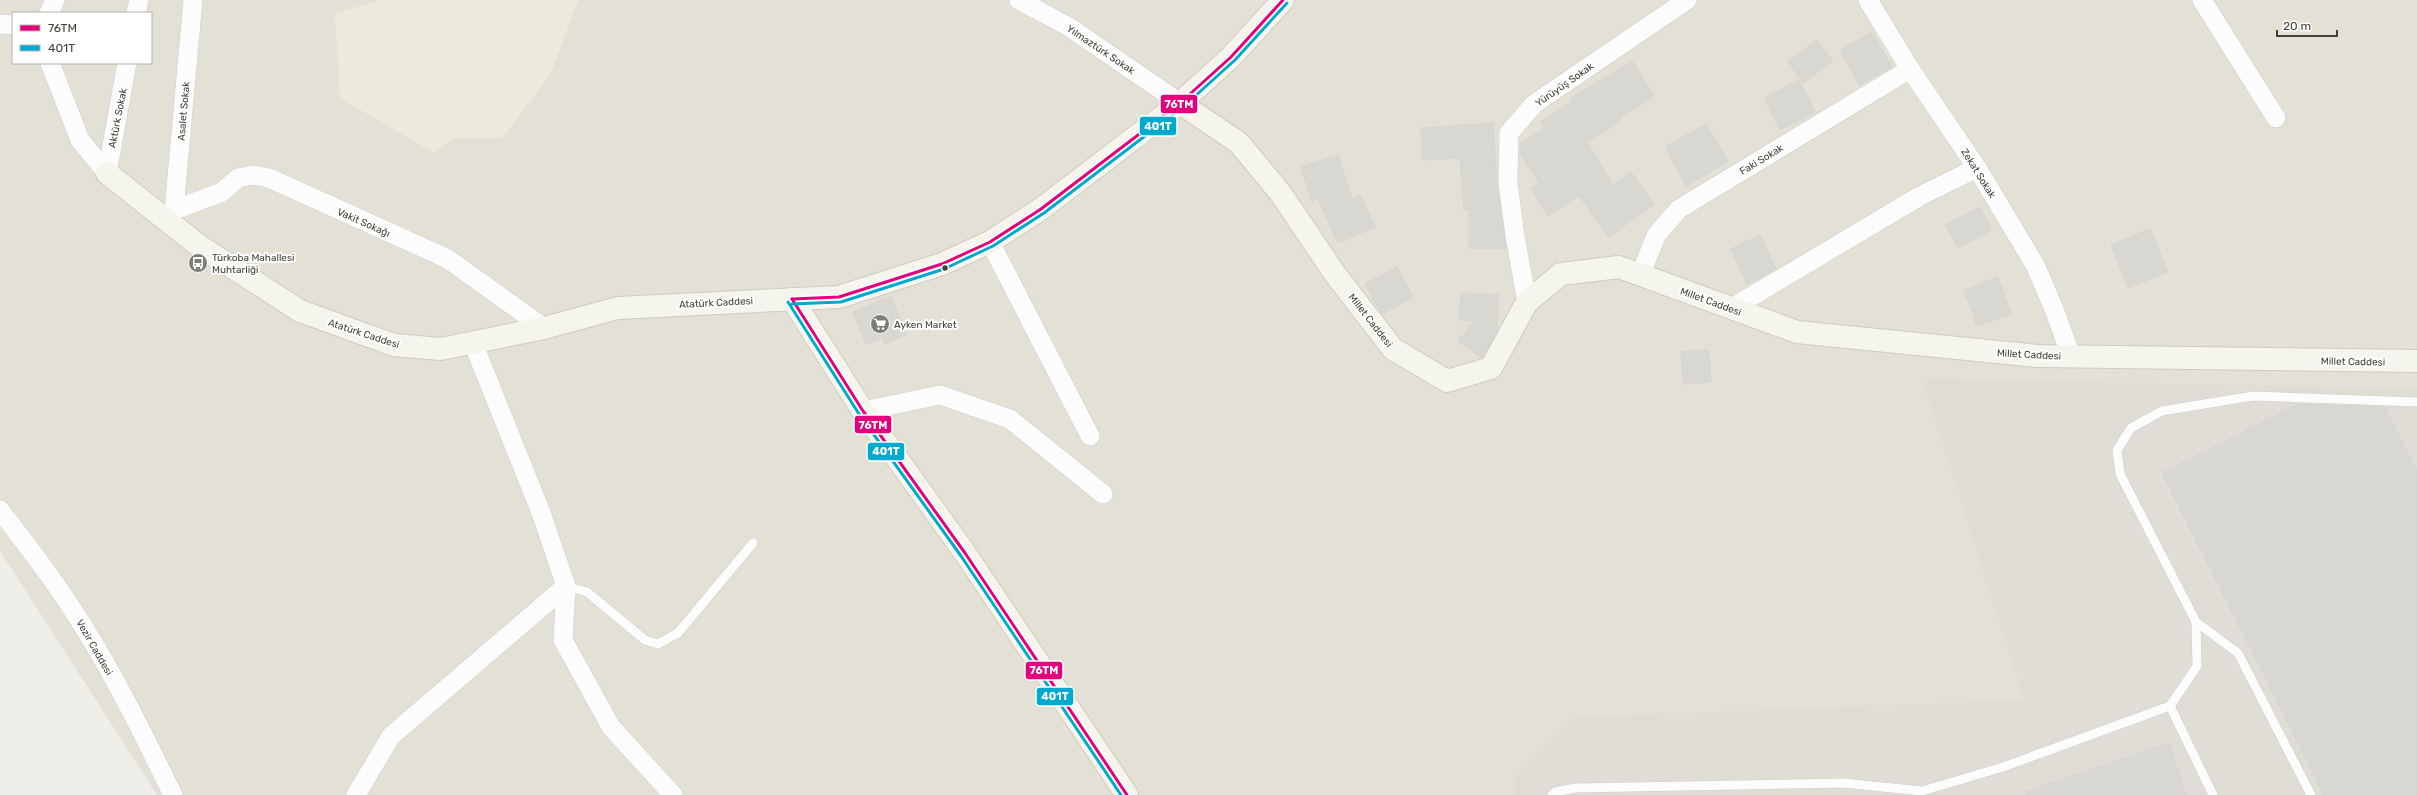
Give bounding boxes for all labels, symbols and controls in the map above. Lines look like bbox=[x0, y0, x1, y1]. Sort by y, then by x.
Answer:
legend bbox=[12, 12, 152, 64]
scale bar bbox=[2277, 12, 2337, 38]
text: 20 m bbox=[2283, 19, 2311, 33]
text: 76TM bbox=[48, 21, 77, 35]
street label: Yılmaztürk Sokak bbox=[1064, 23, 1137, 78]
text: 401T bbox=[48, 41, 75, 55]
street label: Yürüyüş Sokak bbox=[1533, 60, 1597, 109]
street label: Asalet Sokak bbox=[175, 80, 193, 141]
street label: Aktürk Sokak bbox=[106, 86, 130, 149]
line badge: 76TM bbox=[1160, 94, 1198, 114]
text: 76TM bbox=[1165, 98, 1193, 111]
line badge: 401T bbox=[1139, 116, 1177, 136]
text: 401T bbox=[1144, 120, 1172, 133]
street label: Faki Sokak bbox=[1738, 142, 1786, 178]
street label: Zekat Sokak bbox=[1958, 147, 1999, 201]
street label: Vakit Sokağı bbox=[335, 206, 392, 240]
bus stop icon: Türkoba Mahallesi Muhtarliği bbox=[187, 252, 209, 274]
place label: Türkoba Mahallesi Muhtarliği bbox=[212, 252, 294, 276]
unlabelled marker bbox=[940, 263, 950, 273]
street label: Millet Caddesi bbox=[1678, 285, 1743, 319]
street label: Millet Caddesi bbox=[1346, 292, 1395, 350]
street label: Atatürk Caddesi bbox=[679, 295, 753, 311]
supermarket icon: Ayken Market bbox=[869, 313, 891, 335]
street label: Atatürk Caddesi bbox=[327, 317, 401, 351]
place label: Ayken Market bbox=[894, 319, 957, 331]
street label: Millet Caddesi bbox=[1996, 347, 2061, 363]
street label: Millet Caddesi bbox=[2321, 355, 2385, 369]
line badge: 76TM bbox=[854, 415, 892, 434]
text: 76TM bbox=[859, 419, 887, 432]
line badge: 401T bbox=[867, 442, 905, 461]
text: 401T bbox=[872, 445, 900, 458]
street label: Vezir Caddesi bbox=[73, 617, 115, 678]
line badge: 76TM bbox=[1025, 661, 1063, 680]
text: 76TM bbox=[1030, 664, 1058, 677]
line badge: 401T bbox=[1036, 687, 1074, 706]
text: 401T bbox=[1041, 690, 1069, 703]

